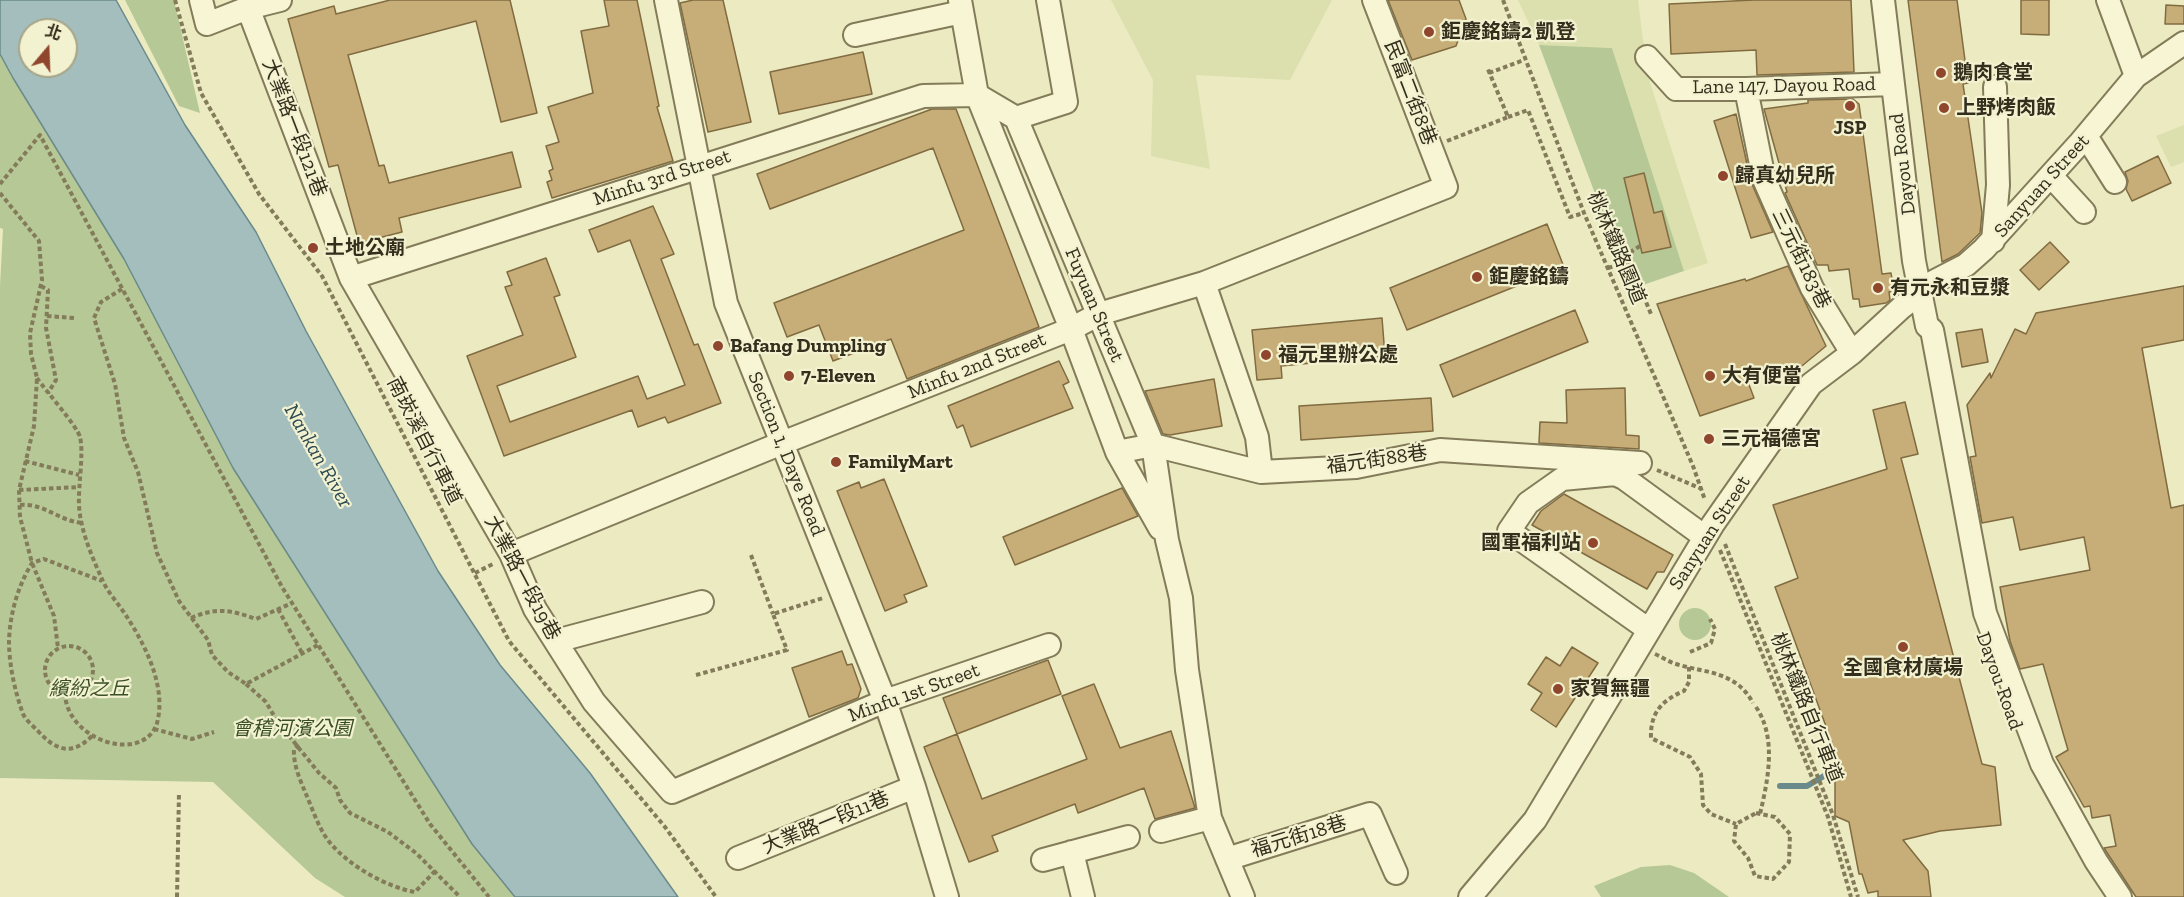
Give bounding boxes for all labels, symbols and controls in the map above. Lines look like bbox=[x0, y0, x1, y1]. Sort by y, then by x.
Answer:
north arrow bbox=[18, 18, 78, 78]
place label: 鉅慶銘鑄2 凱登 bbox=[1441, 20, 1575, 44]
text: 北 bbox=[43, 21, 64, 44]
marker: 鉅慶銘鑄2 凱登 bbox=[1422, 25, 1436, 39]
street label: 民富二街8巷 bbox=[1379, 37, 1441, 149]
street label: 大業路一段121巷 bbox=[257, 56, 331, 200]
place label: 鵝肉食堂 bbox=[1953, 61, 2033, 85]
marker: 鵝肉食堂 bbox=[1934, 66, 1948, 80]
street label: Lane 147, Dayou Road bbox=[1692, 72, 1876, 100]
place label: 上野烤肉飯 bbox=[1956, 96, 2056, 120]
marker: JSP bbox=[1843, 99, 1857, 113]
marker: 上野烤肉飯 bbox=[1937, 101, 1951, 115]
street label: Dayou Road bbox=[1885, 112, 1921, 216]
place label: JSP bbox=[1834, 116, 1866, 140]
street label: Sanyuan Street bbox=[1989, 129, 2095, 243]
street label: Minfu 3rd Street bbox=[590, 144, 734, 212]
place label: 歸真幼兒所 bbox=[1735, 164, 1835, 188]
marker: 歸真幼兒所 bbox=[1716, 169, 1730, 183]
street label: 桃林鐵路園道 bbox=[1582, 188, 1650, 308]
street label: 三元街183巷 bbox=[1766, 205, 1836, 313]
place label: 土地公廟 bbox=[325, 236, 405, 260]
marker: 土地公廟 bbox=[306, 241, 320, 255]
street label: Fuyuan Street bbox=[1059, 244, 1129, 366]
place label: 鉅慶銘鑄 bbox=[1489, 265, 1569, 289]
marker: 鉅慶銘鑄 bbox=[1470, 270, 1484, 284]
place label: 有元永和豆漿 bbox=[1890, 276, 2010, 300]
marker: 有元永和豆漿 bbox=[1871, 281, 1885, 295]
street label: Minfu 2nd Street bbox=[904, 327, 1050, 405]
place label: Bafang Dumpling bbox=[730, 334, 886, 358]
marker: Bafang Dumpling bbox=[711, 339, 725, 353]
place label: 福元里辦公處 bbox=[1278, 343, 1398, 367]
marker: 福元里辦公處 bbox=[1259, 348, 1273, 362]
place label: 7-Eleven bbox=[801, 364, 875, 388]
place label: 大有便當 bbox=[1722, 364, 1802, 388]
street label: Section 1, Daye Road bbox=[742, 368, 830, 540]
marker: 7-Eleven bbox=[782, 369, 796, 383]
marker: 大有便當 bbox=[1703, 369, 1717, 383]
street label: 南崁溪自行車道 bbox=[382, 373, 466, 509]
water label: Nankan River bbox=[278, 400, 358, 512]
place label: 三元福德宮 bbox=[1721, 427, 1821, 451]
marker: 三元福德宮 bbox=[1702, 432, 1716, 446]
street label: 福元街88巷 bbox=[1325, 441, 1429, 479]
place label: FamilyMart bbox=[848, 450, 953, 474]
marker: FamilyMart bbox=[829, 455, 843, 469]
street label: Sanyuan Street bbox=[1664, 471, 1756, 595]
street label: 大業路一段19巷 bbox=[479, 511, 565, 645]
place label: 國軍福利站 bbox=[1481, 531, 1581, 555]
marker: 國軍福利站 bbox=[1586, 536, 1600, 550]
street label: 桃林鐵路自行車道 bbox=[1765, 629, 1847, 787]
street label: Dayou Road bbox=[1970, 629, 2028, 733]
marker: 全國食材廣場 bbox=[1896, 640, 1910, 654]
place label: 全國食材廣場 bbox=[1843, 656, 1963, 680]
street label: Minfu 1st Street bbox=[845, 658, 983, 728]
park label: 繽紛之丘 bbox=[49, 677, 129, 701]
place label: 家賀無疆 bbox=[1570, 677, 1650, 701]
marker: 家賀無疆 bbox=[1551, 682, 1565, 696]
park label: 會稽河濱公園 bbox=[232, 717, 352, 741]
street label: 大業路一段11巷 bbox=[759, 787, 893, 859]
street label: 福元街18巷 bbox=[1248, 811, 1350, 863]

